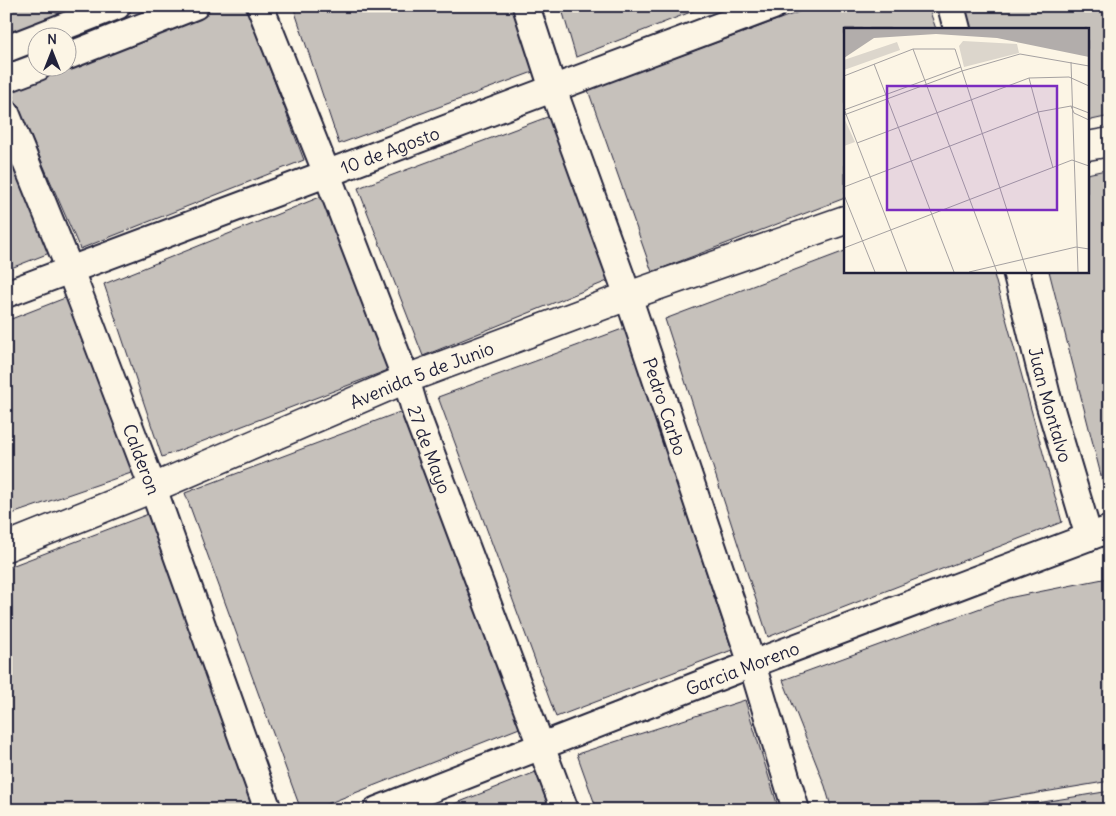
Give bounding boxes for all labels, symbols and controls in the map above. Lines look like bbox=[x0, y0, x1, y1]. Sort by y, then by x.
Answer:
north arrow bbox=[28, 28, 78, 78]
inset map bbox=[844, 28, 1088, 272]
text: N bbox=[47, 30, 57, 48]
street label: 10 de Agosto bbox=[337, 121, 443, 179]
street label: Avenida 5 de Junio bbox=[346, 336, 497, 413]
street label: Juan Montalvo bbox=[1024, 345, 1078, 465]
street label: Pedro Carbo bbox=[638, 355, 692, 458]
street label: 27 de Mayo bbox=[403, 403, 457, 497]
street label: Calderon bbox=[118, 421, 166, 498]
street label: Garcia Moreno bbox=[682, 636, 802, 700]

